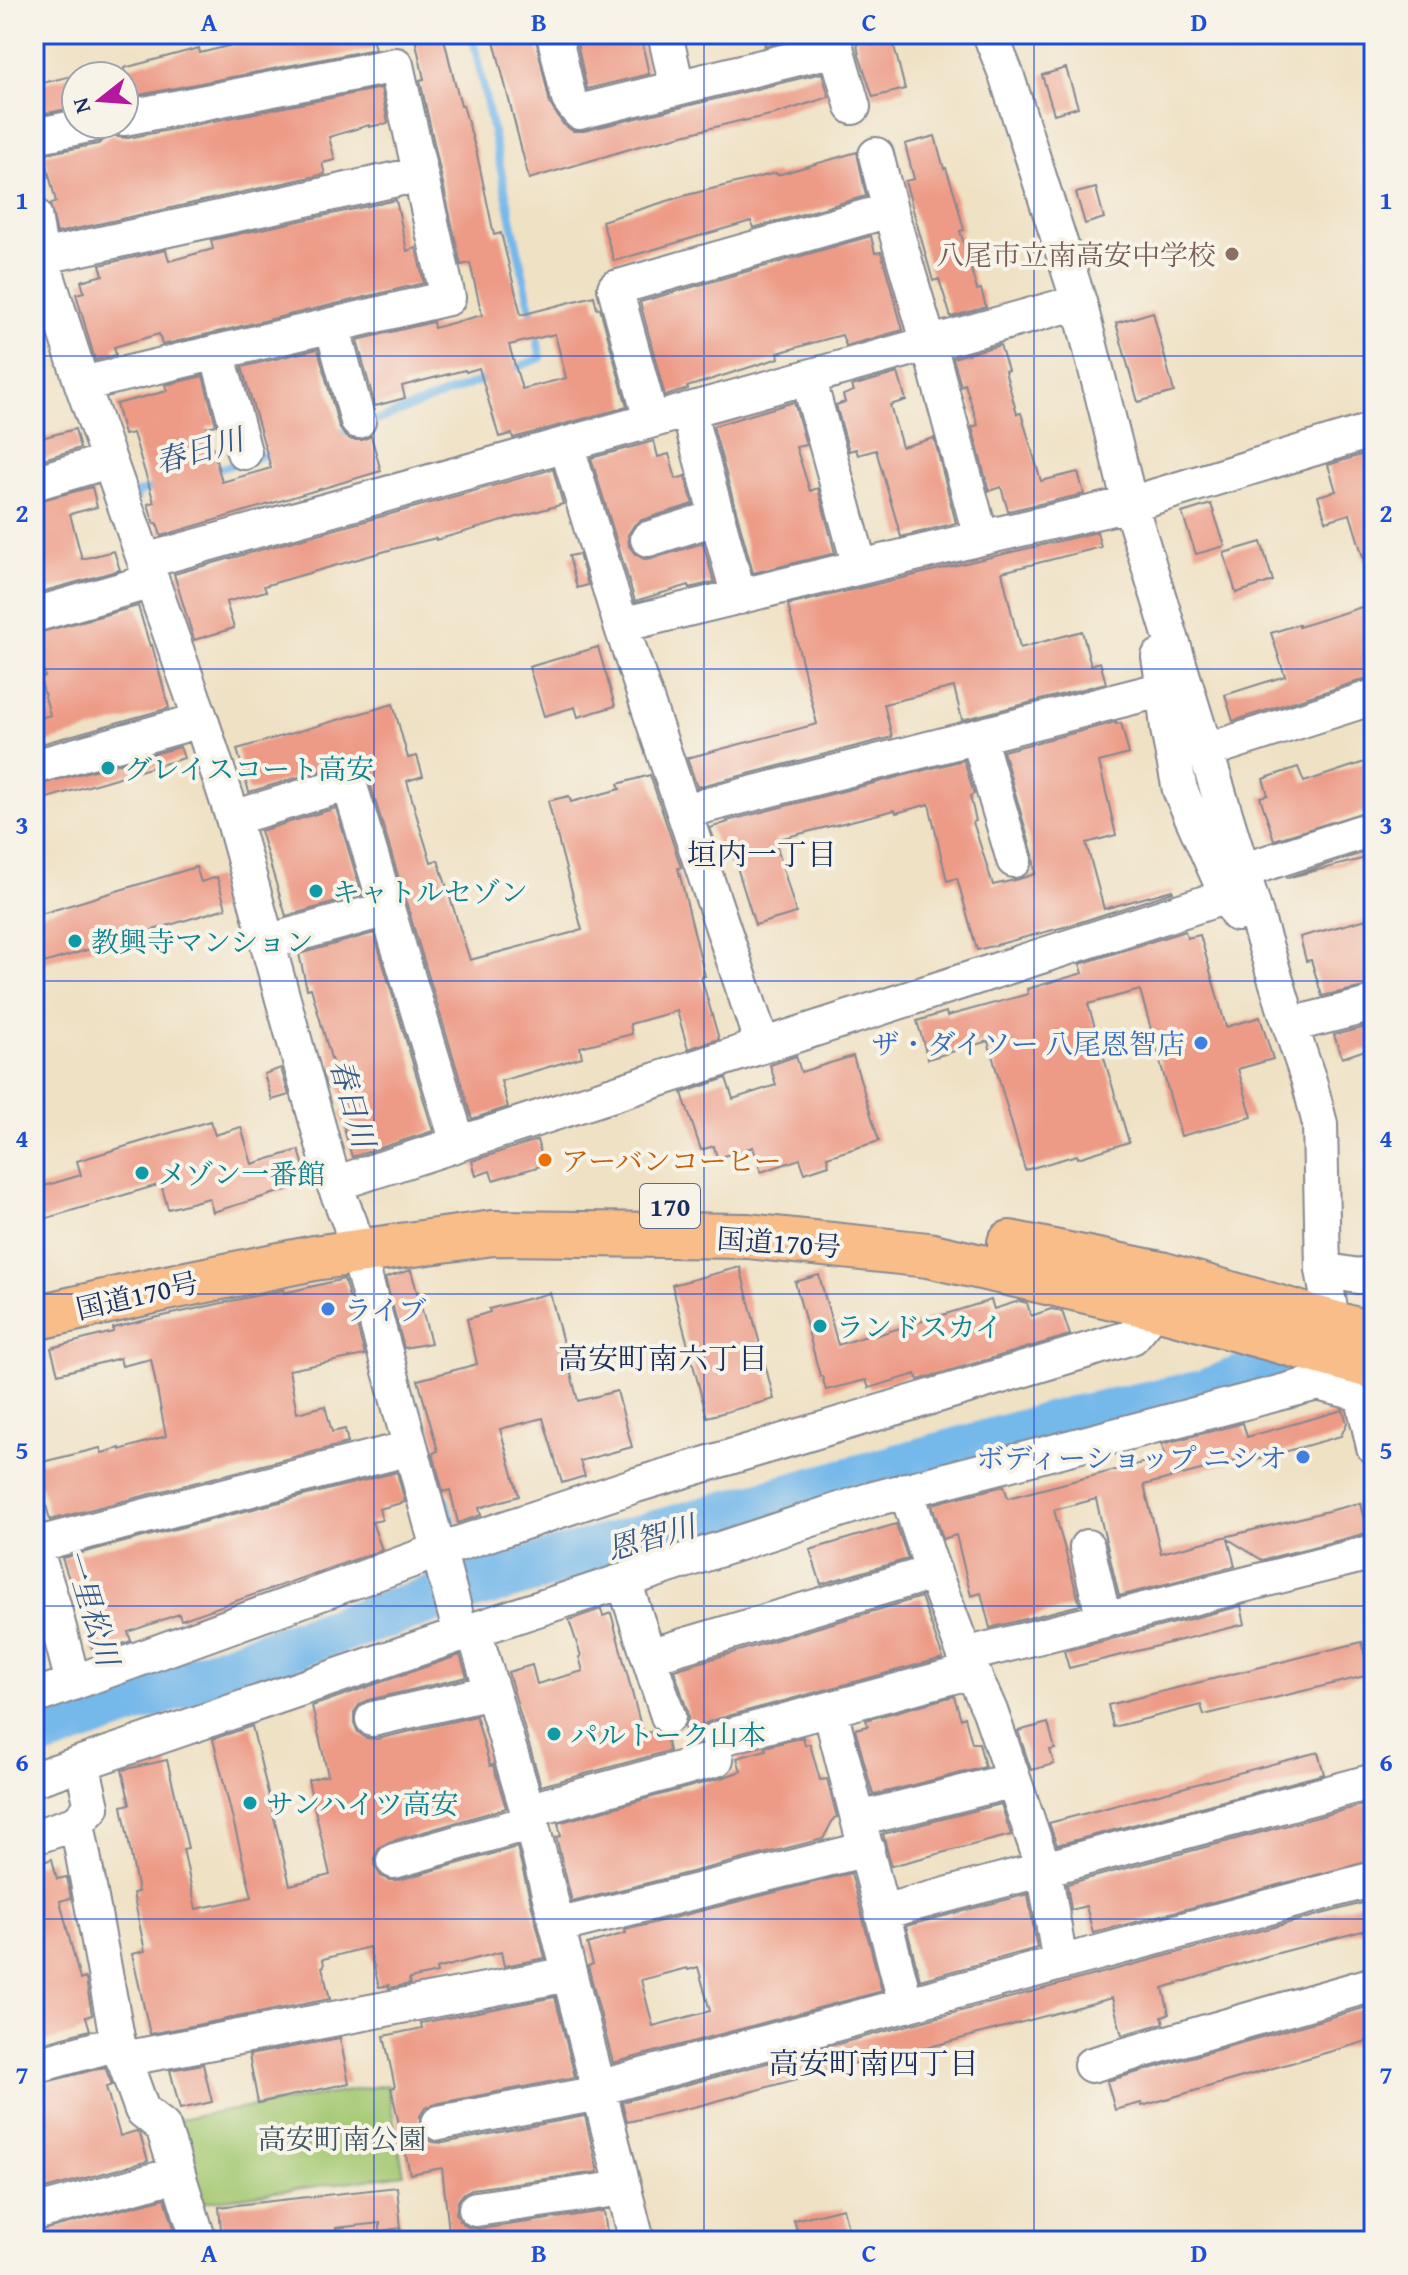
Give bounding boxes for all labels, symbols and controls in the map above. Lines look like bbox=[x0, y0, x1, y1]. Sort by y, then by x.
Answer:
text: A bbox=[201, 2, 218, 41]
text: B bbox=[531, 2, 547, 41]
text: C bbox=[862, 2, 876, 41]
text: D bbox=[1191, 2, 1207, 41]
north arrow bbox=[60, 60, 140, 140]
text: N bbox=[63, 94, 98, 118]
text: 1 bbox=[15, 180, 29, 219]
text: 1 bbox=[1379, 180, 1393, 219]
place label: 八尾市立南高安中学校 bbox=[936, 234, 1216, 275]
marker: 八尾市立南高安中学校 bbox=[1223, 245, 1241, 263]
water label: 春日川 bbox=[150, 416, 251, 484]
text: 2 bbox=[15, 493, 29, 532]
text: 2 bbox=[1379, 493, 1393, 532]
place label: グレイスコート高安 bbox=[124, 748, 374, 789]
marker: グレイスコート高安 bbox=[99, 759, 117, 777]
text: 3 bbox=[15, 805, 29, 844]
text: 3 bbox=[1379, 805, 1393, 844]
district label: 垣内一丁目 bbox=[687, 832, 837, 876]
place label: キャトルセゾン bbox=[332, 871, 528, 912]
marker: キャトルセゾン bbox=[307, 882, 325, 900]
place label: 教興寺マンション bbox=[91, 921, 314, 962]
marker: 教興寺マンション bbox=[66, 932, 84, 950]
place label: ザ・ダイソー 八尾恩智店 bbox=[871, 1023, 1185, 1064]
marker: ザ・ダイソー 八尾恩智店 bbox=[1192, 1034, 1210, 1052]
water label: 春日川 bbox=[319, 1054, 387, 1155]
text: 4 bbox=[15, 1118, 29, 1157]
text: 4 bbox=[1379, 1118, 1393, 1157]
place label: アーバンコーヒー bbox=[561, 1140, 782, 1181]
marker: アーバンコーヒー bbox=[536, 1151, 554, 1169]
place label: メゾン一番館 bbox=[158, 1153, 325, 1194]
marker: メゾン一番館 bbox=[133, 1164, 151, 1182]
road number: 170 bbox=[640, 1184, 700, 1228]
street label: 国道170号 bbox=[715, 1217, 843, 1267]
street label: 国道170号 bbox=[72, 1261, 202, 1329]
place label: ライブ bbox=[344, 1289, 426, 1330]
marker: ライブ bbox=[319, 1300, 337, 1318]
place label: ランドスカイ bbox=[836, 1306, 1003, 1347]
marker: ランドスカイ bbox=[811, 1317, 829, 1335]
district label: 高安町南六丁目 bbox=[558, 1336, 768, 1380]
text: 5 bbox=[15, 1430, 29, 1469]
text: 5 bbox=[1379, 1430, 1393, 1469]
place label: ボディーショップ ニシオ bbox=[976, 1437, 1287, 1478]
marker: ボディーショップ ニシオ bbox=[1294, 1448, 1312, 1466]
water label: 恩智川 bbox=[602, 1503, 703, 1571]
water label: 一里松川 bbox=[53, 1543, 131, 1674]
place label: パルトーク山本 bbox=[570, 1714, 766, 1755]
marker: パルトーク山本 bbox=[545, 1725, 563, 1743]
text: 6 bbox=[15, 1742, 29, 1781]
text: 6 bbox=[1379, 1742, 1393, 1781]
place label: サンハイツ高安 bbox=[266, 1783, 459, 1824]
marker: サンハイツ高安 bbox=[241, 1794, 259, 1812]
district label: 高安町南四丁目 bbox=[769, 2041, 979, 2085]
text: 7 bbox=[15, 2055, 29, 2094]
text: 7 bbox=[1379, 2055, 1393, 2094]
park label: 高安町南公園 bbox=[258, 2118, 426, 2159]
text: A bbox=[201, 2233, 218, 2272]
text: B bbox=[531, 2233, 547, 2272]
text: C bbox=[862, 2233, 876, 2272]
text: D bbox=[1191, 2233, 1207, 2272]

